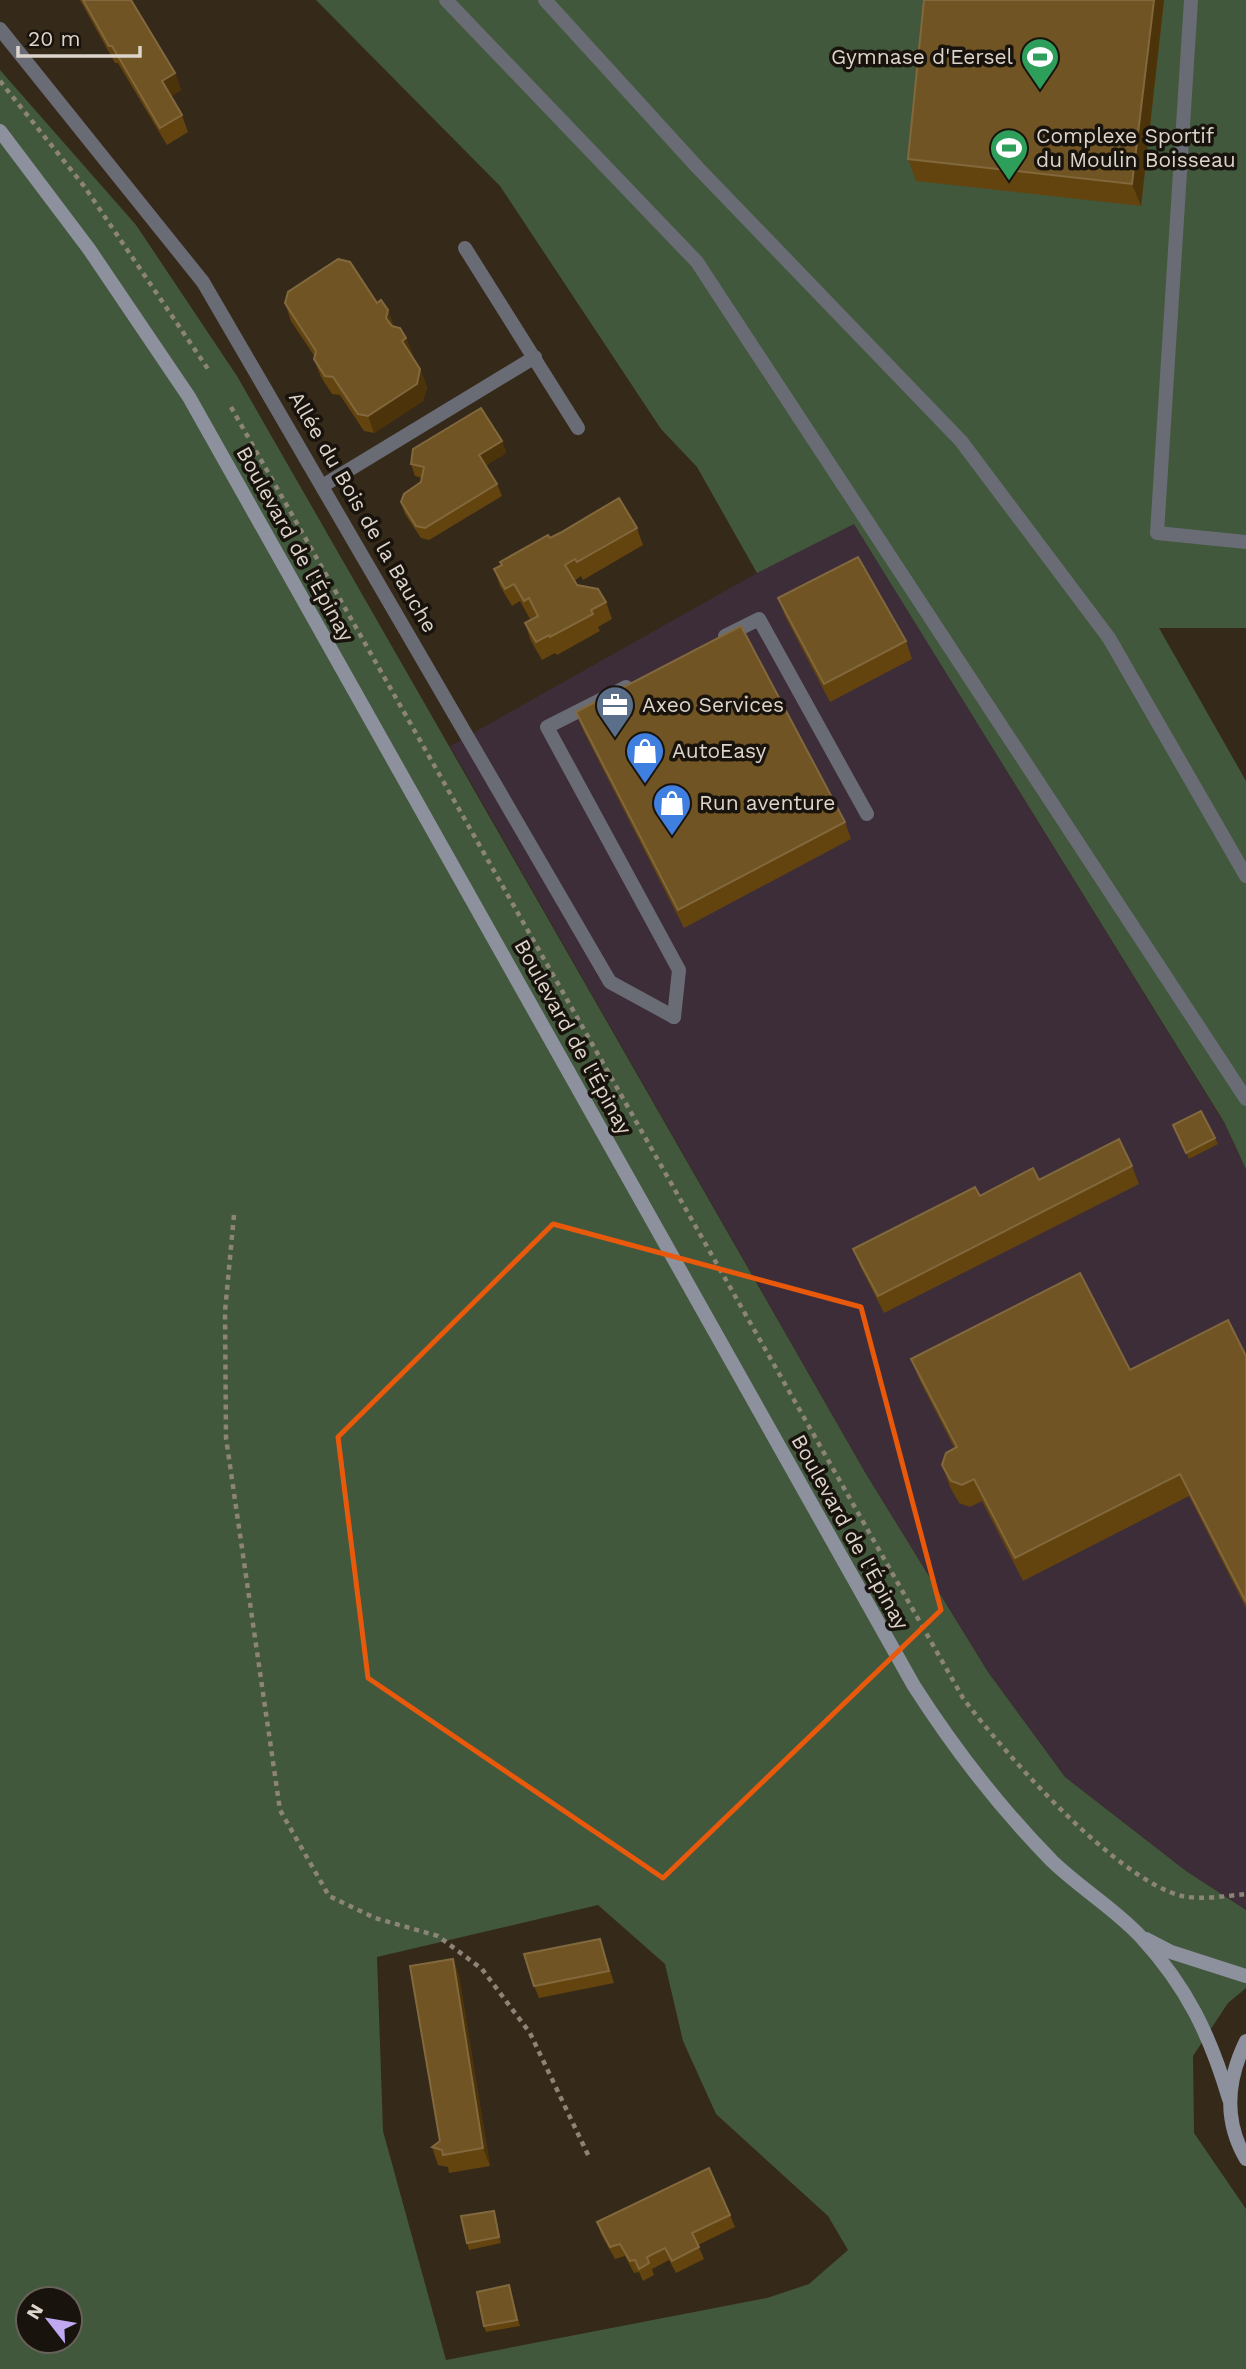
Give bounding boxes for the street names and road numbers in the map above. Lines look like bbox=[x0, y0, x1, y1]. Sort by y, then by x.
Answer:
street label: Allée du Bois de la Bauche bbox=[284, 387, 443, 637]
street label: Boulevard de l'Épinay bbox=[231, 442, 360, 646]
street label: Boulevard de l'Épinay bbox=[509, 935, 638, 1139]
street label: Boulevard de l'Épinay bbox=[786, 1430, 915, 1634]

